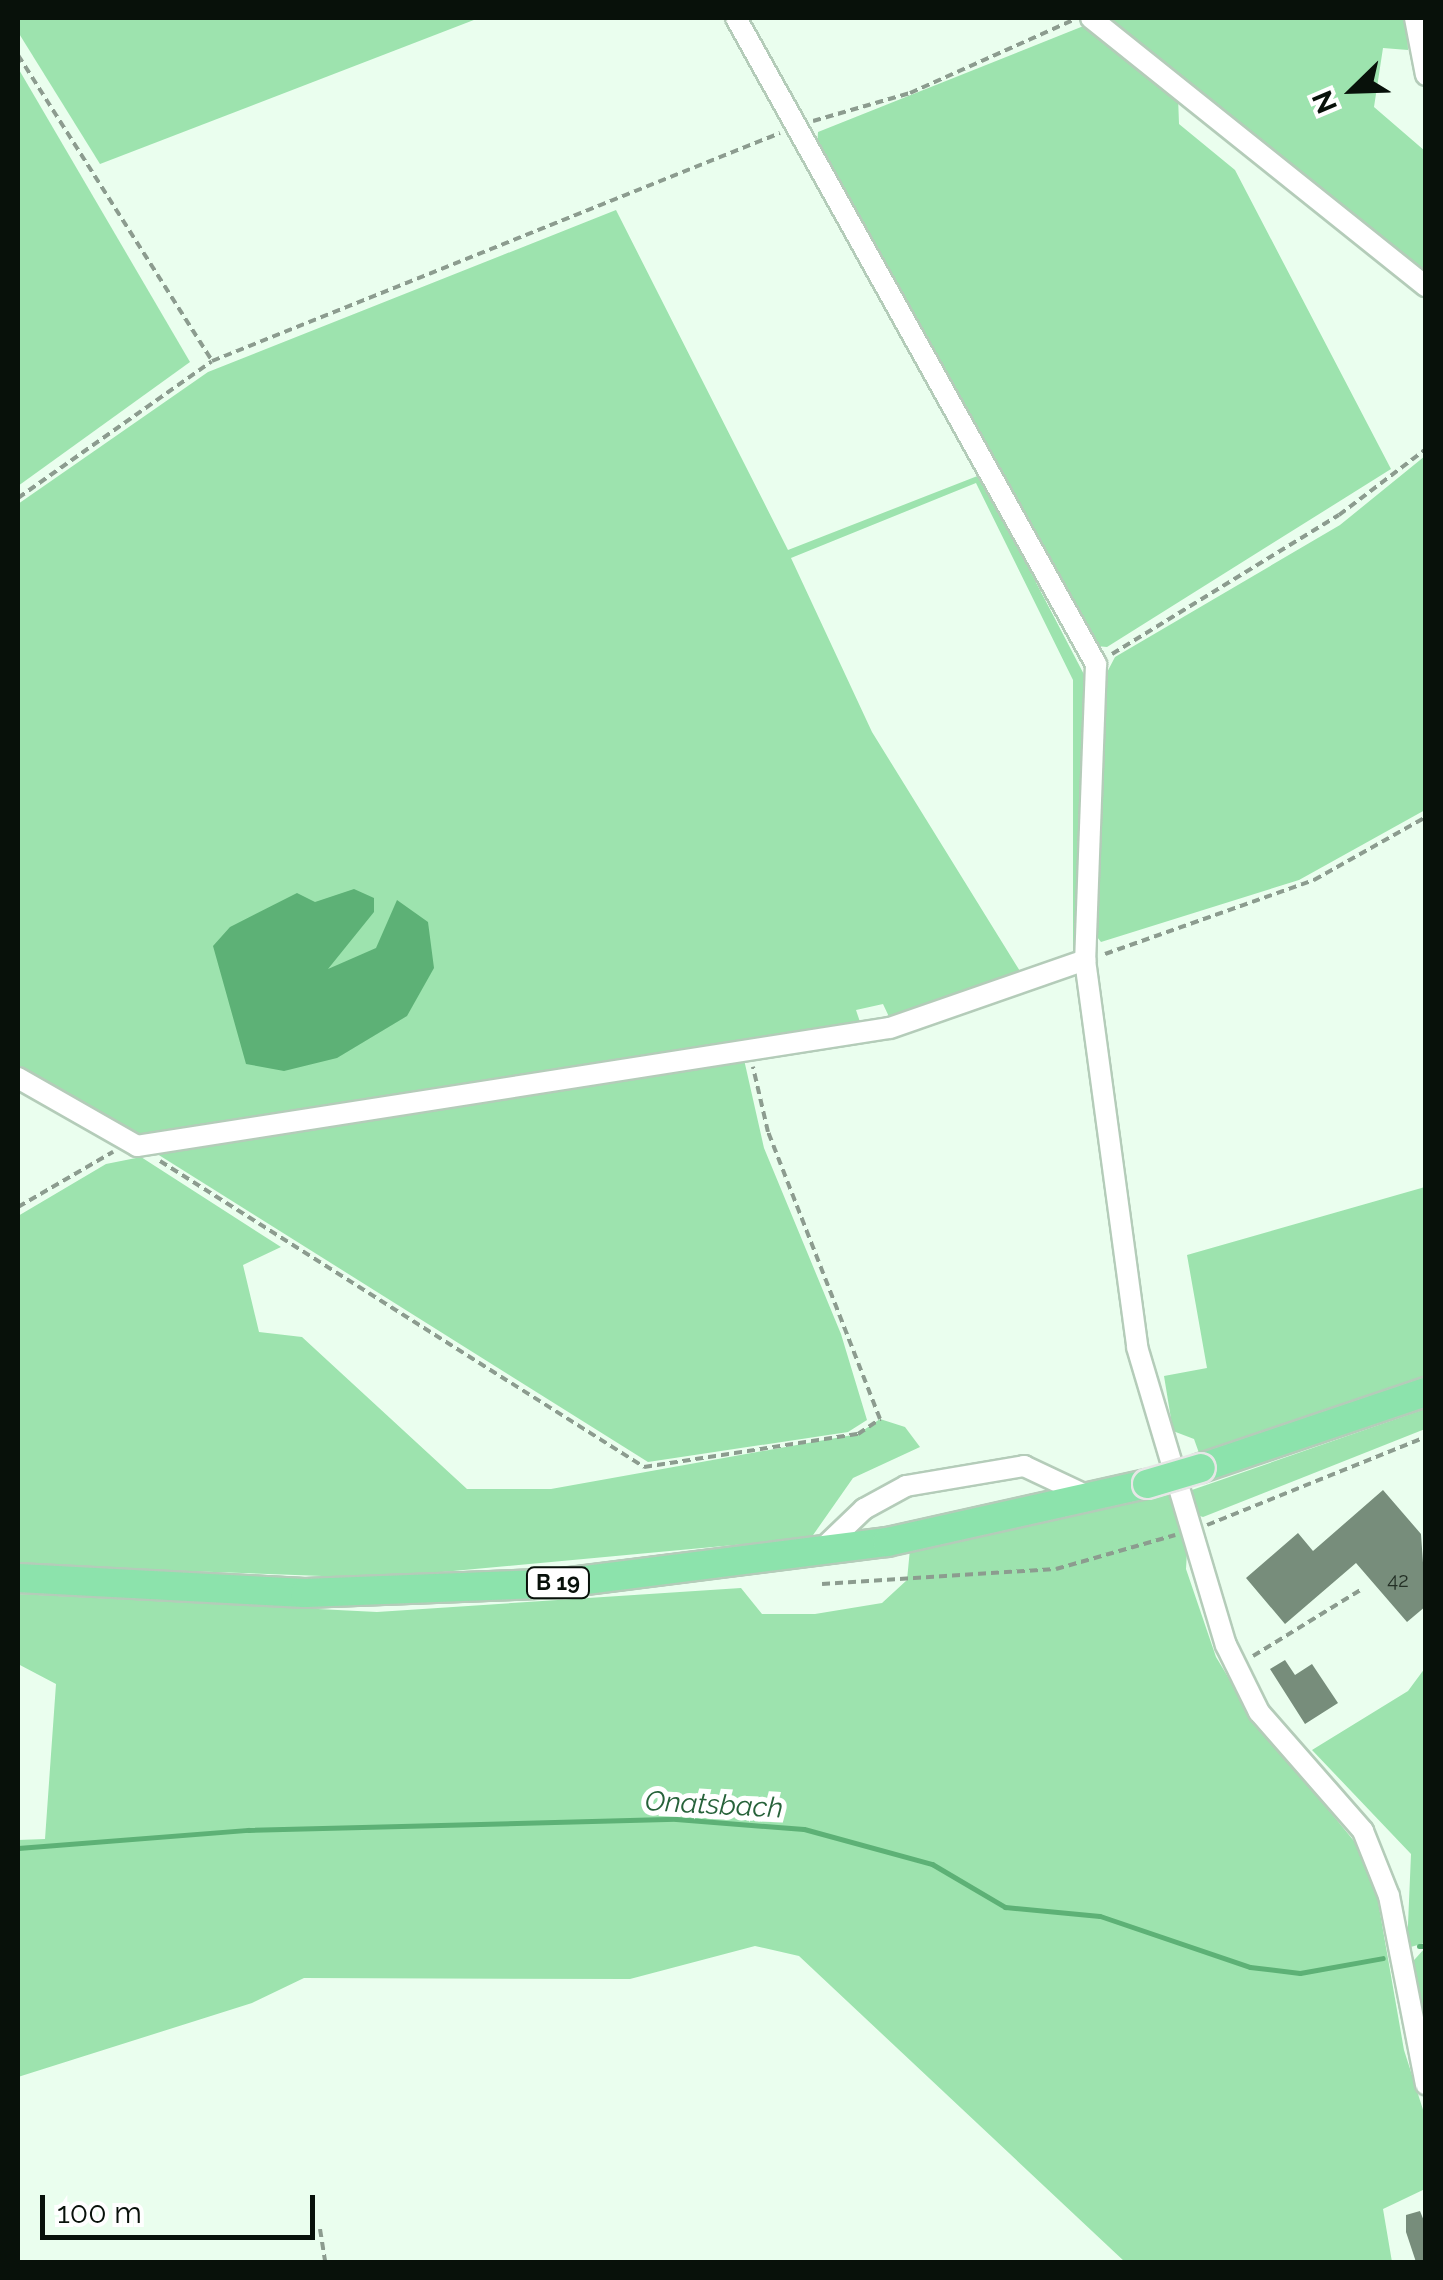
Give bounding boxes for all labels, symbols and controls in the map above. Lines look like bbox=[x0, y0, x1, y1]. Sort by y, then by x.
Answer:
north arrow bbox=[1303, 40, 1403, 140]
text: N bbox=[1306, 86, 1344, 118]
road number: B 19 bbox=[526, 1566, 590, 1600]
house number: 42 bbox=[1387, 1568, 1409, 1592]
water label: Onatsbach bbox=[644, 1785, 784, 1825]
scale bar bbox=[45, 2175, 320, 2237]
text: 100 m bbox=[57, 2195, 142, 2230]

